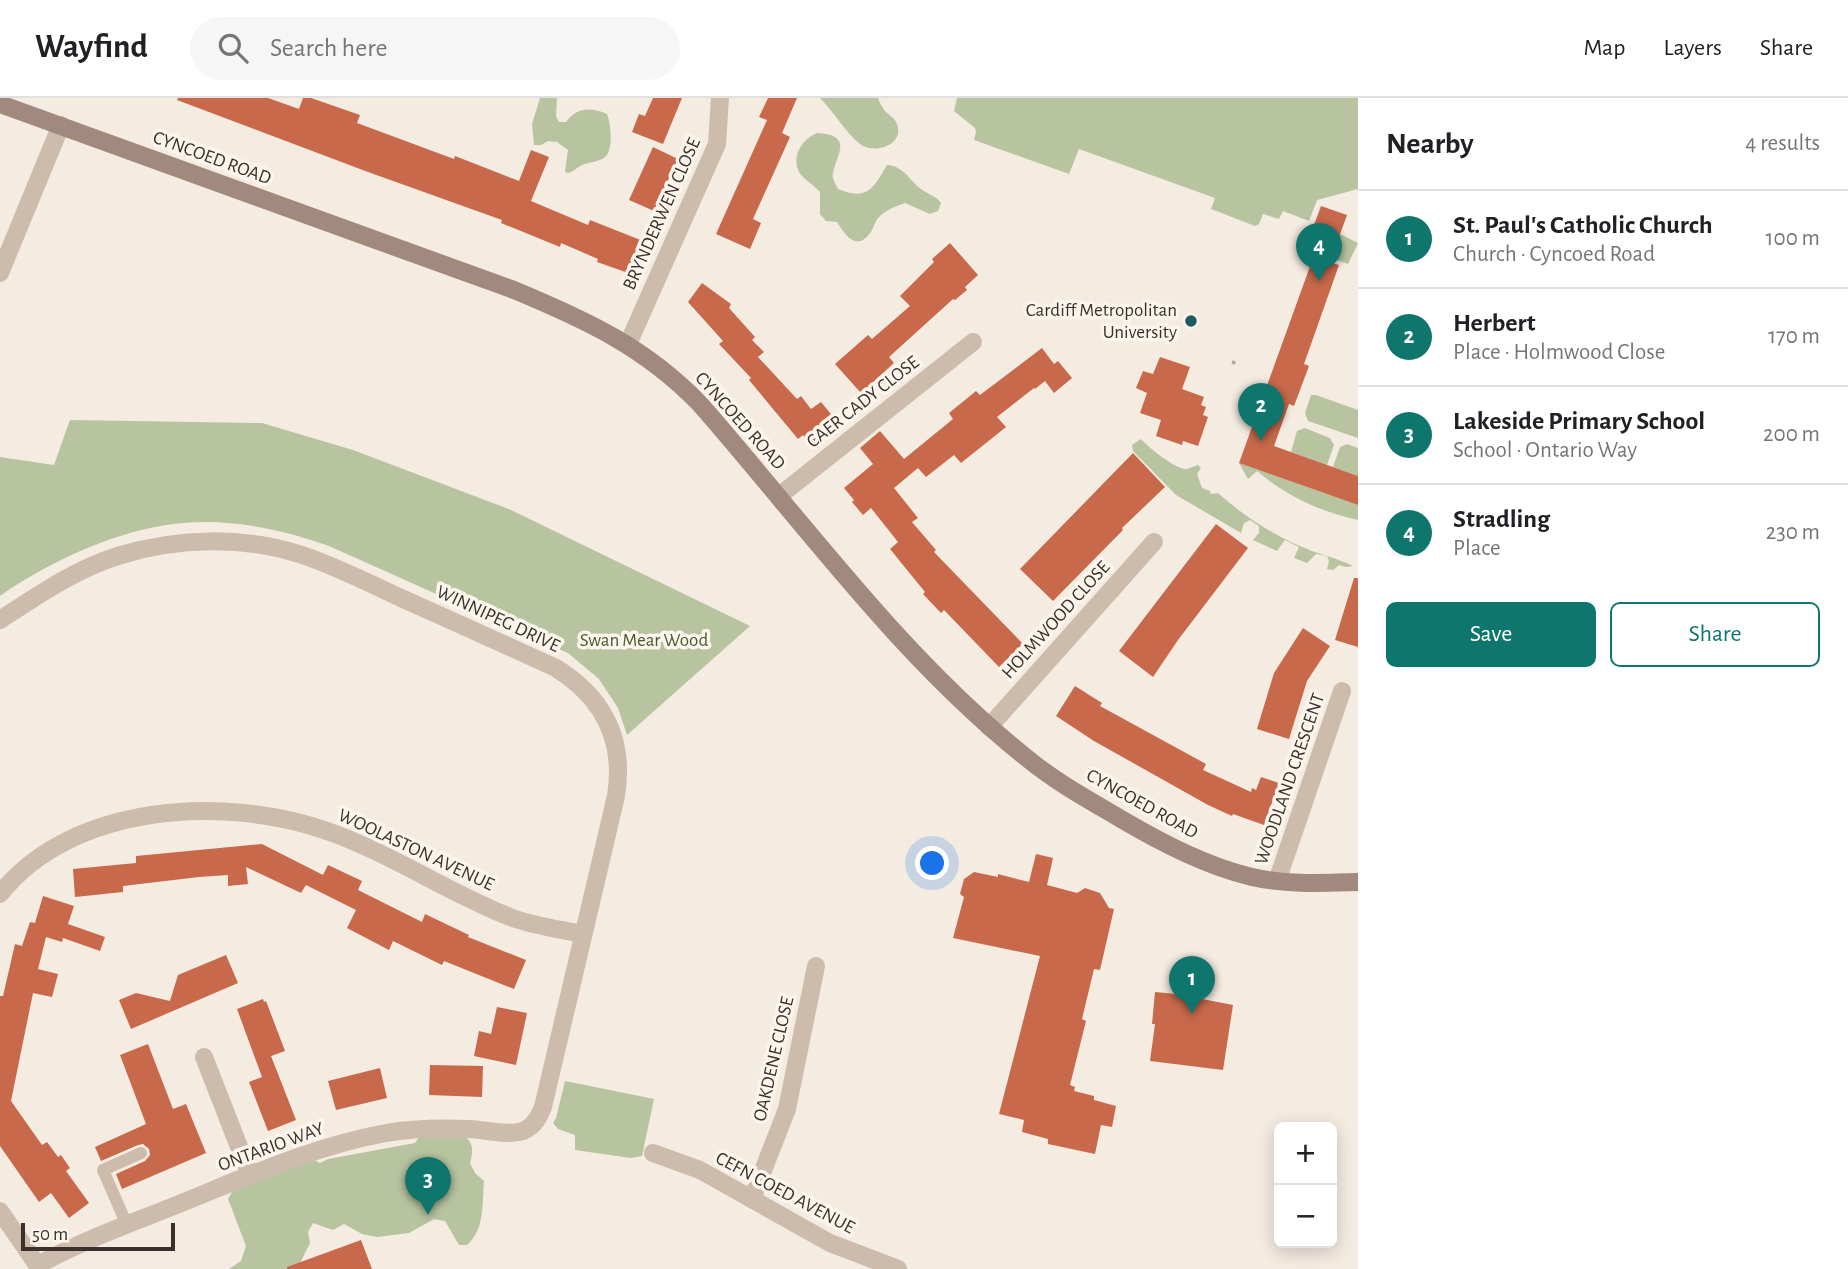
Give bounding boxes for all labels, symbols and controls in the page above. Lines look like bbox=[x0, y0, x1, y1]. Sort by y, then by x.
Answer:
search box bbox=[190, 17, 680, 80]
icon: search bbox=[214, 29, 252, 67]
text: Wayfind bbox=[35, 31, 148, 64]
text: Search here bbox=[270, 35, 387, 61]
text: Map bbox=[1583, 36, 1625, 60]
text: Layers bbox=[1663, 36, 1722, 60]
text: Share bbox=[1760, 36, 1813, 60]
street label: CYNCOED ROAD bbox=[150, 128, 274, 188]
text: Nearby bbox=[1386, 129, 1474, 159]
text: 4 results bbox=[1745, 132, 1820, 155]
street label: BRYNDERWEN CLOSE bbox=[620, 135, 704, 293]
text: St. Paul's Catholic Church bbox=[1453, 212, 1713, 238]
pin: 4 bbox=[1296, 223, 1342, 281]
text: 1 bbox=[1405, 227, 1413, 250]
text: 100 m bbox=[1766, 227, 1820, 250]
text: Church · Cyncoed Road bbox=[1453, 243, 1655, 266]
place label: Cardiff Metropolitan University bbox=[1026, 301, 1177, 342]
text: Herbert bbox=[1453, 310, 1535, 336]
marker: Cardiff Metropolitan University bbox=[1183, 313, 1199, 329]
text: 2 bbox=[1404, 325, 1414, 348]
text: 170 m bbox=[1768, 325, 1820, 348]
text: Place · Holmwood Close bbox=[1453, 341, 1665, 364]
street label: CAER CADY CLOSE bbox=[803, 352, 923, 452]
street label: CYNCOED ROAD bbox=[691, 368, 789, 474]
pin: 2 bbox=[1238, 383, 1284, 441]
text: Lakeside Primary School bbox=[1453, 408, 1705, 434]
text: 3 bbox=[1404, 423, 1414, 446]
text: 200 m bbox=[1763, 423, 1820, 446]
text: School · Ontario Way bbox=[1453, 439, 1637, 462]
text: Stradling bbox=[1453, 506, 1550, 532]
text: 4 bbox=[1403, 521, 1415, 544]
text: 230 m bbox=[1766, 521, 1820, 544]
text: Place bbox=[1453, 537, 1501, 560]
street label: HOLMWOOD CLOSE bbox=[998, 558, 1114, 682]
street label: WINNIPEG DRIVE bbox=[433, 582, 563, 656]
button: Save bbox=[1386, 602, 1596, 667]
button: Share bbox=[1610, 602, 1820, 667]
park label: Swan Mear Wood bbox=[580, 631, 708, 650]
street label: WOODLAND CRESCENT bbox=[1252, 691, 1328, 867]
street label: CYNCOED ROAD bbox=[1083, 766, 1201, 842]
street label: WOOLASTON AVENUE bbox=[335, 806, 497, 894]
your location bbox=[915, 846, 949, 880]
pin: 1 bbox=[1169, 956, 1215, 1014]
street label: OAKDENE CLOSE bbox=[750, 995, 798, 1123]
street label: ONTARIO WAY bbox=[216, 1119, 326, 1175]
map controls bbox=[1274, 1122, 1337, 1248]
button: + bbox=[1274, 1122, 1337, 1185]
street label: CEFN COED AVENUE bbox=[712, 1148, 858, 1238]
pin: 3 bbox=[405, 1157, 451, 1215]
button: − bbox=[1274, 1185, 1337, 1248]
scale bar bbox=[21, 1220, 175, 1252]
text: 50 m bbox=[32, 1225, 68, 1244]

